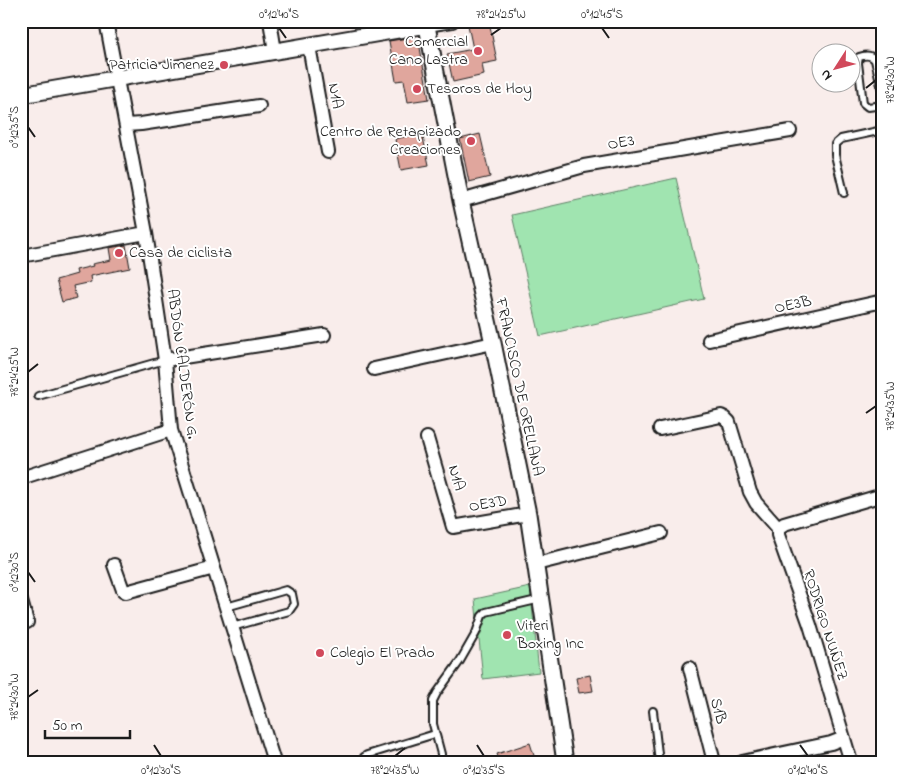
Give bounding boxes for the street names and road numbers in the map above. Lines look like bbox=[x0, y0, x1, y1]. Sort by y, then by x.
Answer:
street label: N1A bbox=[321, 81, 349, 111]
street label: OE3 bbox=[606, 129, 636, 157]
street label: ABDÓN CALDERÓN G. bbox=[160, 287, 204, 441]
street label: OE3B bbox=[772, 289, 814, 321]
street label: FRANCISCO DE ORELLANA bbox=[488, 295, 550, 478]
street label: N1A bbox=[441, 462, 471, 494]
street label: OE3D bbox=[467, 489, 509, 519]
street label: RODRIGO NUÑEZ bbox=[796, 566, 854, 684]
street label: S1B bbox=[703, 695, 733, 727]

